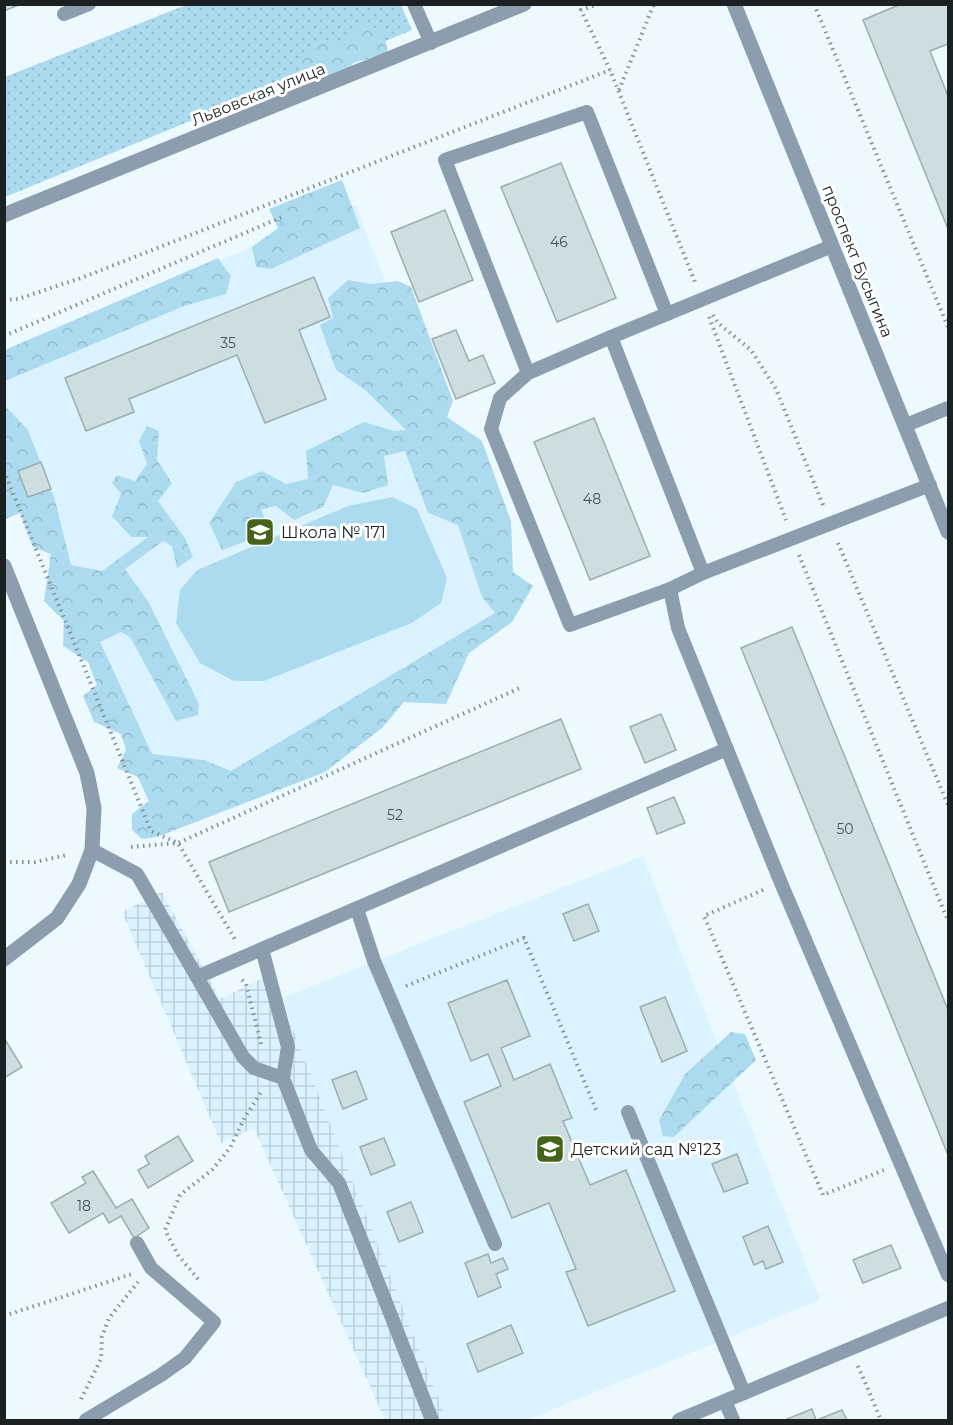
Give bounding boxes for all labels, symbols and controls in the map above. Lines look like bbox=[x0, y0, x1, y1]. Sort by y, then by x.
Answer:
street label: Львовская улица bbox=[189, 59, 328, 130]
street label: проспект Бусыгина bbox=[818, 182, 897, 340]
house number: 46 bbox=[550, 233, 568, 251]
house number: 35 bbox=[220, 334, 236, 352]
house number: 48 bbox=[583, 490, 601, 508]
school or university icon: Школа № 171 bbox=[244, 516, 276, 548]
place label: Школа № 171 bbox=[281, 523, 386, 542]
house number: 52 bbox=[387, 806, 403, 824]
house number: 50 bbox=[836, 820, 854, 838]
school or university icon: Детский сад №123 bbox=[534, 1133, 566, 1165]
place label: Детский сад №123 bbox=[571, 1140, 721, 1159]
house number: 18 bbox=[77, 1197, 91, 1215]

